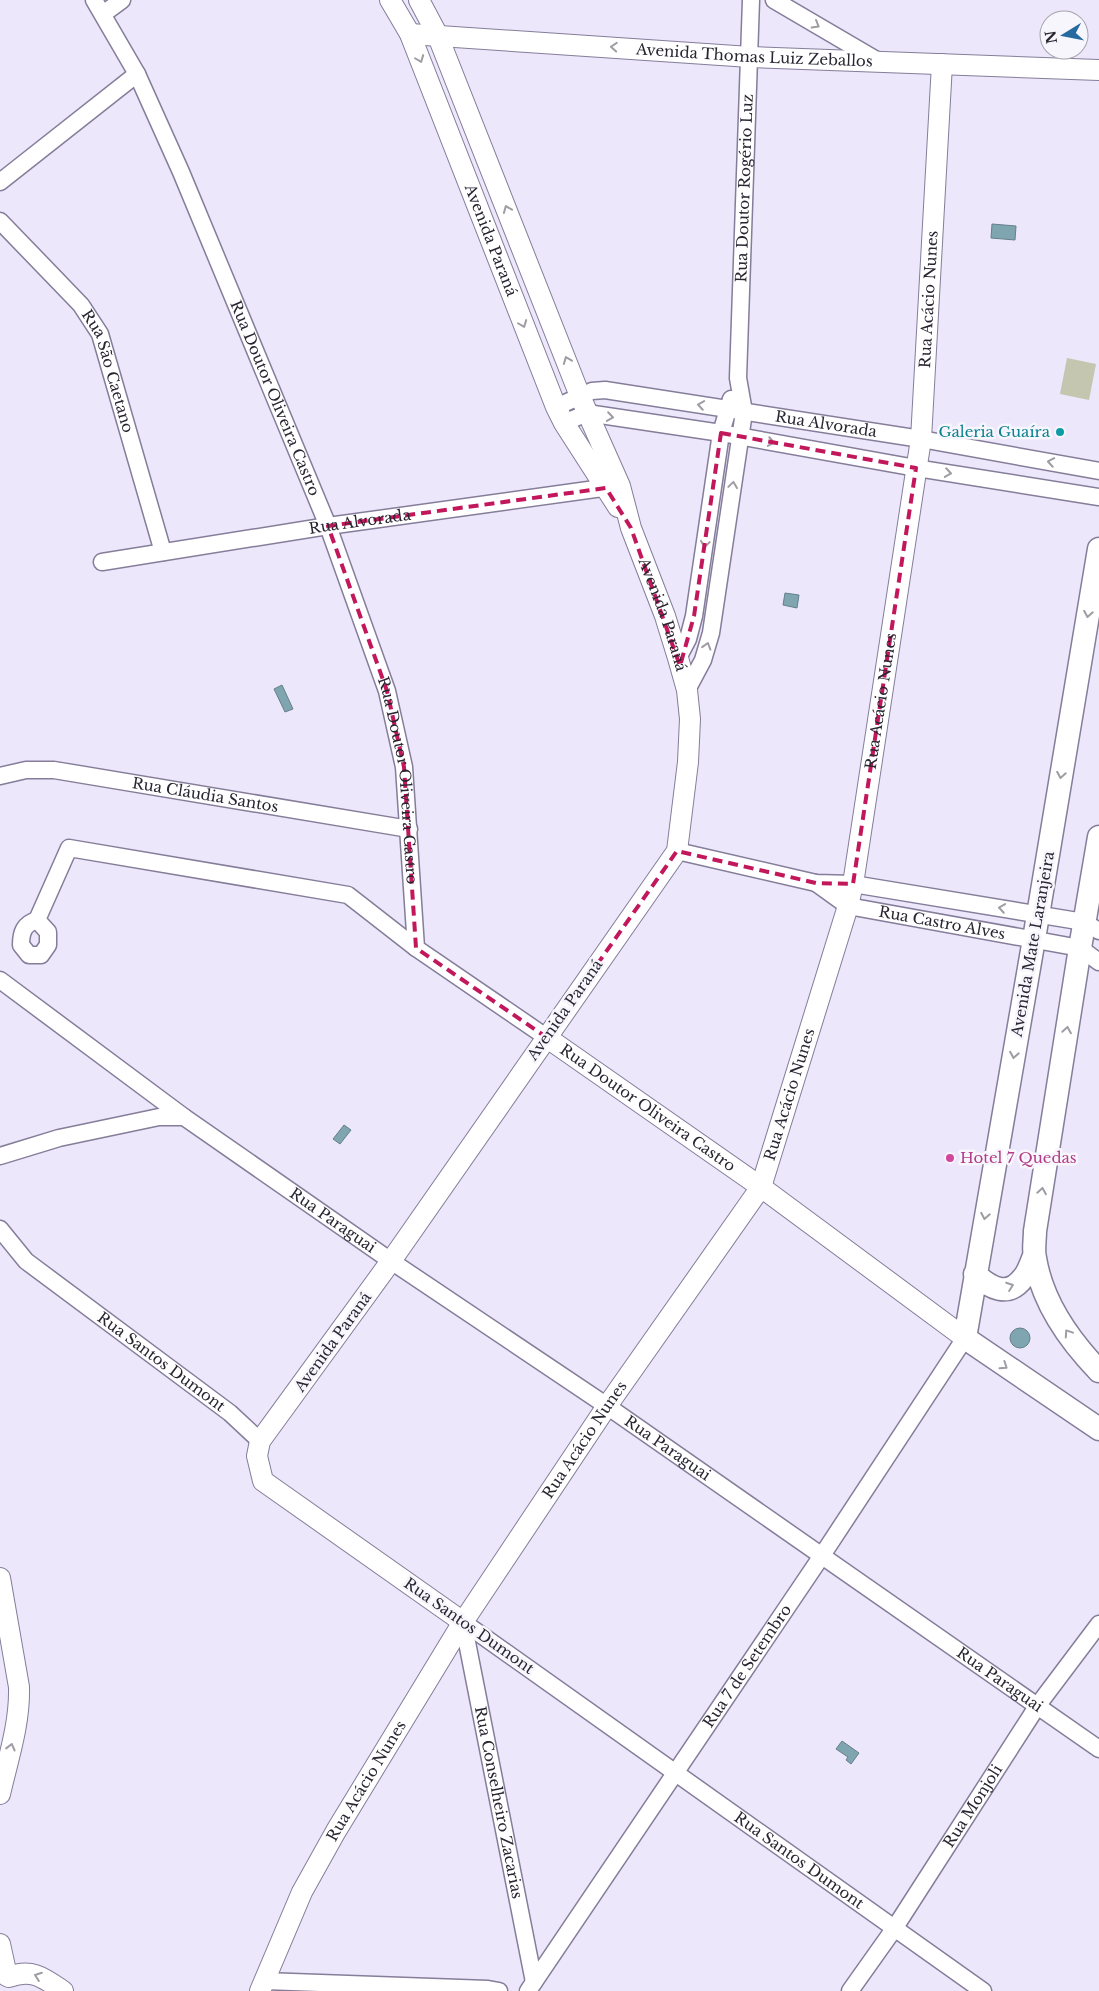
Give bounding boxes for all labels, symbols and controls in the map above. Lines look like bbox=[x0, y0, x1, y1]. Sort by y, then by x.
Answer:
north arrow bbox=[1039, 10, 1089, 60]
one-way arrow bbox=[811, 18, 820, 28]
text: N bbox=[1041, 29, 1061, 45]
street label: Avenida Thomas Luiz Zeballos bbox=[634, 39, 873, 71]
one-way arrow bbox=[610, 42, 618, 53]
one-way arrow bbox=[414, 54, 424, 63]
street label: Rua Doutor Rogério Luz bbox=[731, 94, 757, 283]
street label: Avenida Paraná bbox=[460, 180, 522, 300]
one-way arrow bbox=[503, 205, 513, 214]
street label: Rua Acácio Nunes bbox=[915, 230, 942, 369]
street label: Rua Doutor Oliveira Castro bbox=[226, 298, 324, 499]
street label: Rua São Caetano bbox=[78, 306, 138, 435]
one-way arrow bbox=[517, 319, 528, 328]
one-way arrow bbox=[563, 356, 573, 365]
one-way arrow bbox=[696, 400, 704, 411]
street label: Rua Alvorada bbox=[774, 407, 879, 441]
one-way arrow bbox=[606, 411, 615, 421]
place label: Galeria Guaíra bbox=[938, 422, 1051, 441]
marker: Galeria Guaíra bbox=[1054, 426, 1066, 438]
one-way arrow bbox=[766, 437, 775, 447]
one-way arrow bbox=[1047, 458, 1055, 468]
one-way arrow bbox=[944, 468, 952, 478]
one-way arrow bbox=[727, 481, 738, 489]
street label: Rua Alvorada bbox=[307, 505, 413, 538]
one-way arrow bbox=[700, 540, 711, 548]
street label: Avenida Paraná bbox=[634, 554, 691, 674]
one-way arrow bbox=[1084, 610, 1094, 619]
street label: Rua Acácio Nunes bbox=[861, 631, 900, 771]
one-way arrow bbox=[702, 642, 712, 650]
street label: Rua Doutor Oliveira Castro bbox=[374, 674, 422, 885]
one-way arrow bbox=[1057, 770, 1067, 779]
street label: Rua Cláudia Santos bbox=[131, 773, 280, 816]
street label: Avenida Mate Laranjeira bbox=[1007, 849, 1058, 1039]
street label: Rua Castro Alves bbox=[877, 902, 1007, 943]
one-way arrow bbox=[997, 904, 1006, 914]
street label: Avenida Paraná bbox=[522, 955, 607, 1065]
street label: Rua Acácio Nunes bbox=[760, 1026, 819, 1163]
one-way arrow bbox=[1061, 1026, 1071, 1035]
street label: Rua Doutor Oliveira Castro bbox=[556, 1040, 740, 1175]
one-way arrow bbox=[1009, 1051, 1019, 1060]
place label: Hotel 7 Quedas bbox=[960, 1148, 1077, 1167]
marker: Hotel 7 Quedas bbox=[944, 1152, 956, 1164]
street label: Rua Paraguai bbox=[286, 1183, 380, 1257]
one-way arrow bbox=[1036, 1186, 1046, 1195]
one-way arrow bbox=[981, 1211, 991, 1220]
one-way arrow bbox=[1005, 1282, 1014, 1292]
street label: Avenida Paraná bbox=[289, 1288, 376, 1396]
street label: Rua Santos Dumont bbox=[94, 1308, 230, 1415]
one-way arrow bbox=[1065, 1330, 1074, 1339]
one-way arrow bbox=[999, 1360, 1008, 1369]
street label: Rua Acácio Nunes bbox=[538, 1377, 631, 1502]
street label: Rua Paraguai bbox=[621, 1411, 715, 1484]
street label: Rua Santos Dumont bbox=[401, 1574, 538, 1678]
street label: Rua 7 de Setembro bbox=[699, 1600, 795, 1731]
street label: Rua Paraguai bbox=[953, 1643, 1047, 1716]
street label: Rua Conselheiro Zacarias bbox=[471, 1705, 527, 1900]
street label: Rua Acácio Nunes bbox=[322, 1717, 410, 1844]
one-way arrow bbox=[5, 1742, 16, 1751]
street label: Rua Monjoli bbox=[939, 1761, 1006, 1851]
street label: Rua Santos Dumont bbox=[731, 1808, 868, 1913]
one-way arrow bbox=[34, 1972, 42, 1982]

